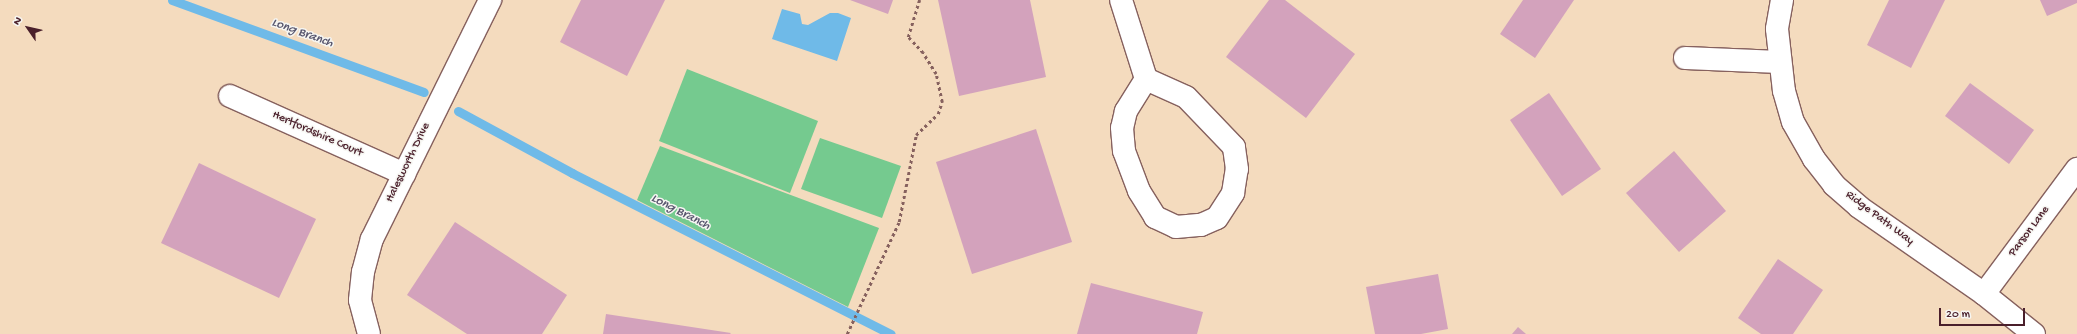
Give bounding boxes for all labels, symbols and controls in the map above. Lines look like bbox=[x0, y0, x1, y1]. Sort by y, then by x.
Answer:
north arrow bbox=[8, 8, 48, 48]
text: N bbox=[11, 15, 25, 28]
water label: Long Branch bbox=[269, 16, 335, 52]
street label: Hertfordshire Court bbox=[269, 109, 365, 161]
street label: Halesworth Drive bbox=[383, 121, 435, 205]
street label: Ridge Path Way bbox=[1842, 189, 1916, 249]
water label: Long Branch bbox=[648, 191, 712, 235]
street label: Parson Lane bbox=[2006, 204, 2054, 260]
scale bar bbox=[1941, 300, 2027, 326]
text: 20 m bbox=[1946, 308, 1970, 322]

